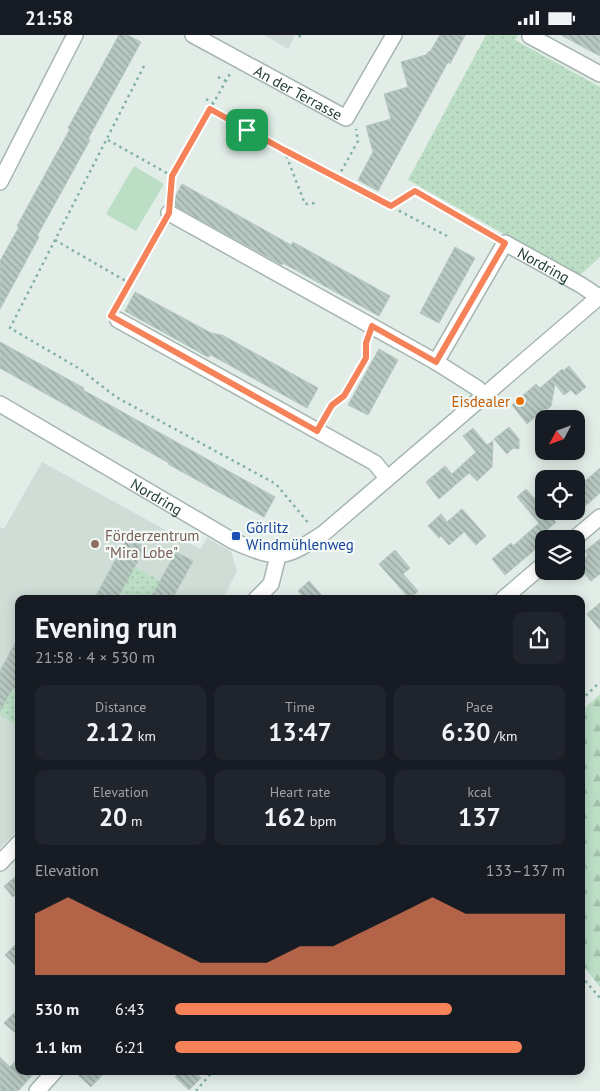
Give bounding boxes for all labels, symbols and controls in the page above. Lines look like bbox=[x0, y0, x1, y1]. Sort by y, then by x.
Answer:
text: 21:58 bbox=[25, 6, 73, 30]
street label: An der Terrasse bbox=[251, 61, 346, 124]
pin bbox=[226, 109, 268, 151]
icon: arrive bbox=[233, 116, 261, 144]
street label: Nordring bbox=[514, 242, 573, 287]
place label: Eisdealer bbox=[451, 392, 510, 411]
marker: Eisdealer bbox=[514, 395, 526, 407]
north arrow bbox=[535, 410, 585, 460]
map controls bbox=[535, 410, 585, 580]
button: locate bbox=[535, 470, 585, 520]
street label: Nordring bbox=[128, 474, 186, 519]
place label: Görlitz Windmühlenweg bbox=[246, 518, 354, 554]
place label: Förderzentrum "Mira Lobe" bbox=[105, 526, 199, 562]
marker: Görlitz Windmühlenweg bbox=[230, 530, 242, 542]
button: layers bbox=[535, 530, 585, 580]
marker: Förderzentrum "Mira Lobe" bbox=[89, 538, 101, 550]
text: Evening run bbox=[35, 609, 177, 646]
button: share bbox=[513, 612, 565, 664]
text: 21:58 · 4 × 530 m bbox=[35, 647, 155, 667]
text: Distance bbox=[95, 698, 146, 716]
text: Time bbox=[285, 698, 315, 716]
text: Pace bbox=[466, 698, 493, 716]
text: 2.12 bbox=[85, 716, 134, 748]
text: 13:47 bbox=[268, 716, 332, 748]
text: 6:30 bbox=[441, 716, 491, 748]
text: km bbox=[134, 727, 156, 745]
text: /km bbox=[491, 727, 517, 745]
text: Elevation bbox=[93, 783, 149, 801]
text: Heart rate bbox=[270, 783, 330, 801]
text: kcal bbox=[467, 783, 491, 801]
text: 20 bbox=[99, 801, 127, 833]
text: 162 bbox=[264, 801, 306, 833]
text: 137 bbox=[458, 801, 501, 833]
text: m bbox=[127, 812, 142, 830]
text: bpm bbox=[306, 812, 336, 830]
text: Elevation bbox=[35, 860, 99, 880]
text: 133–137 m bbox=[486, 860, 565, 880]
text: 530 m bbox=[35, 999, 79, 1019]
text: 6:43 bbox=[115, 999, 145, 1019]
text: 1.1 km bbox=[35, 1037, 82, 1057]
text: 6:21 bbox=[115, 1037, 145, 1057]

